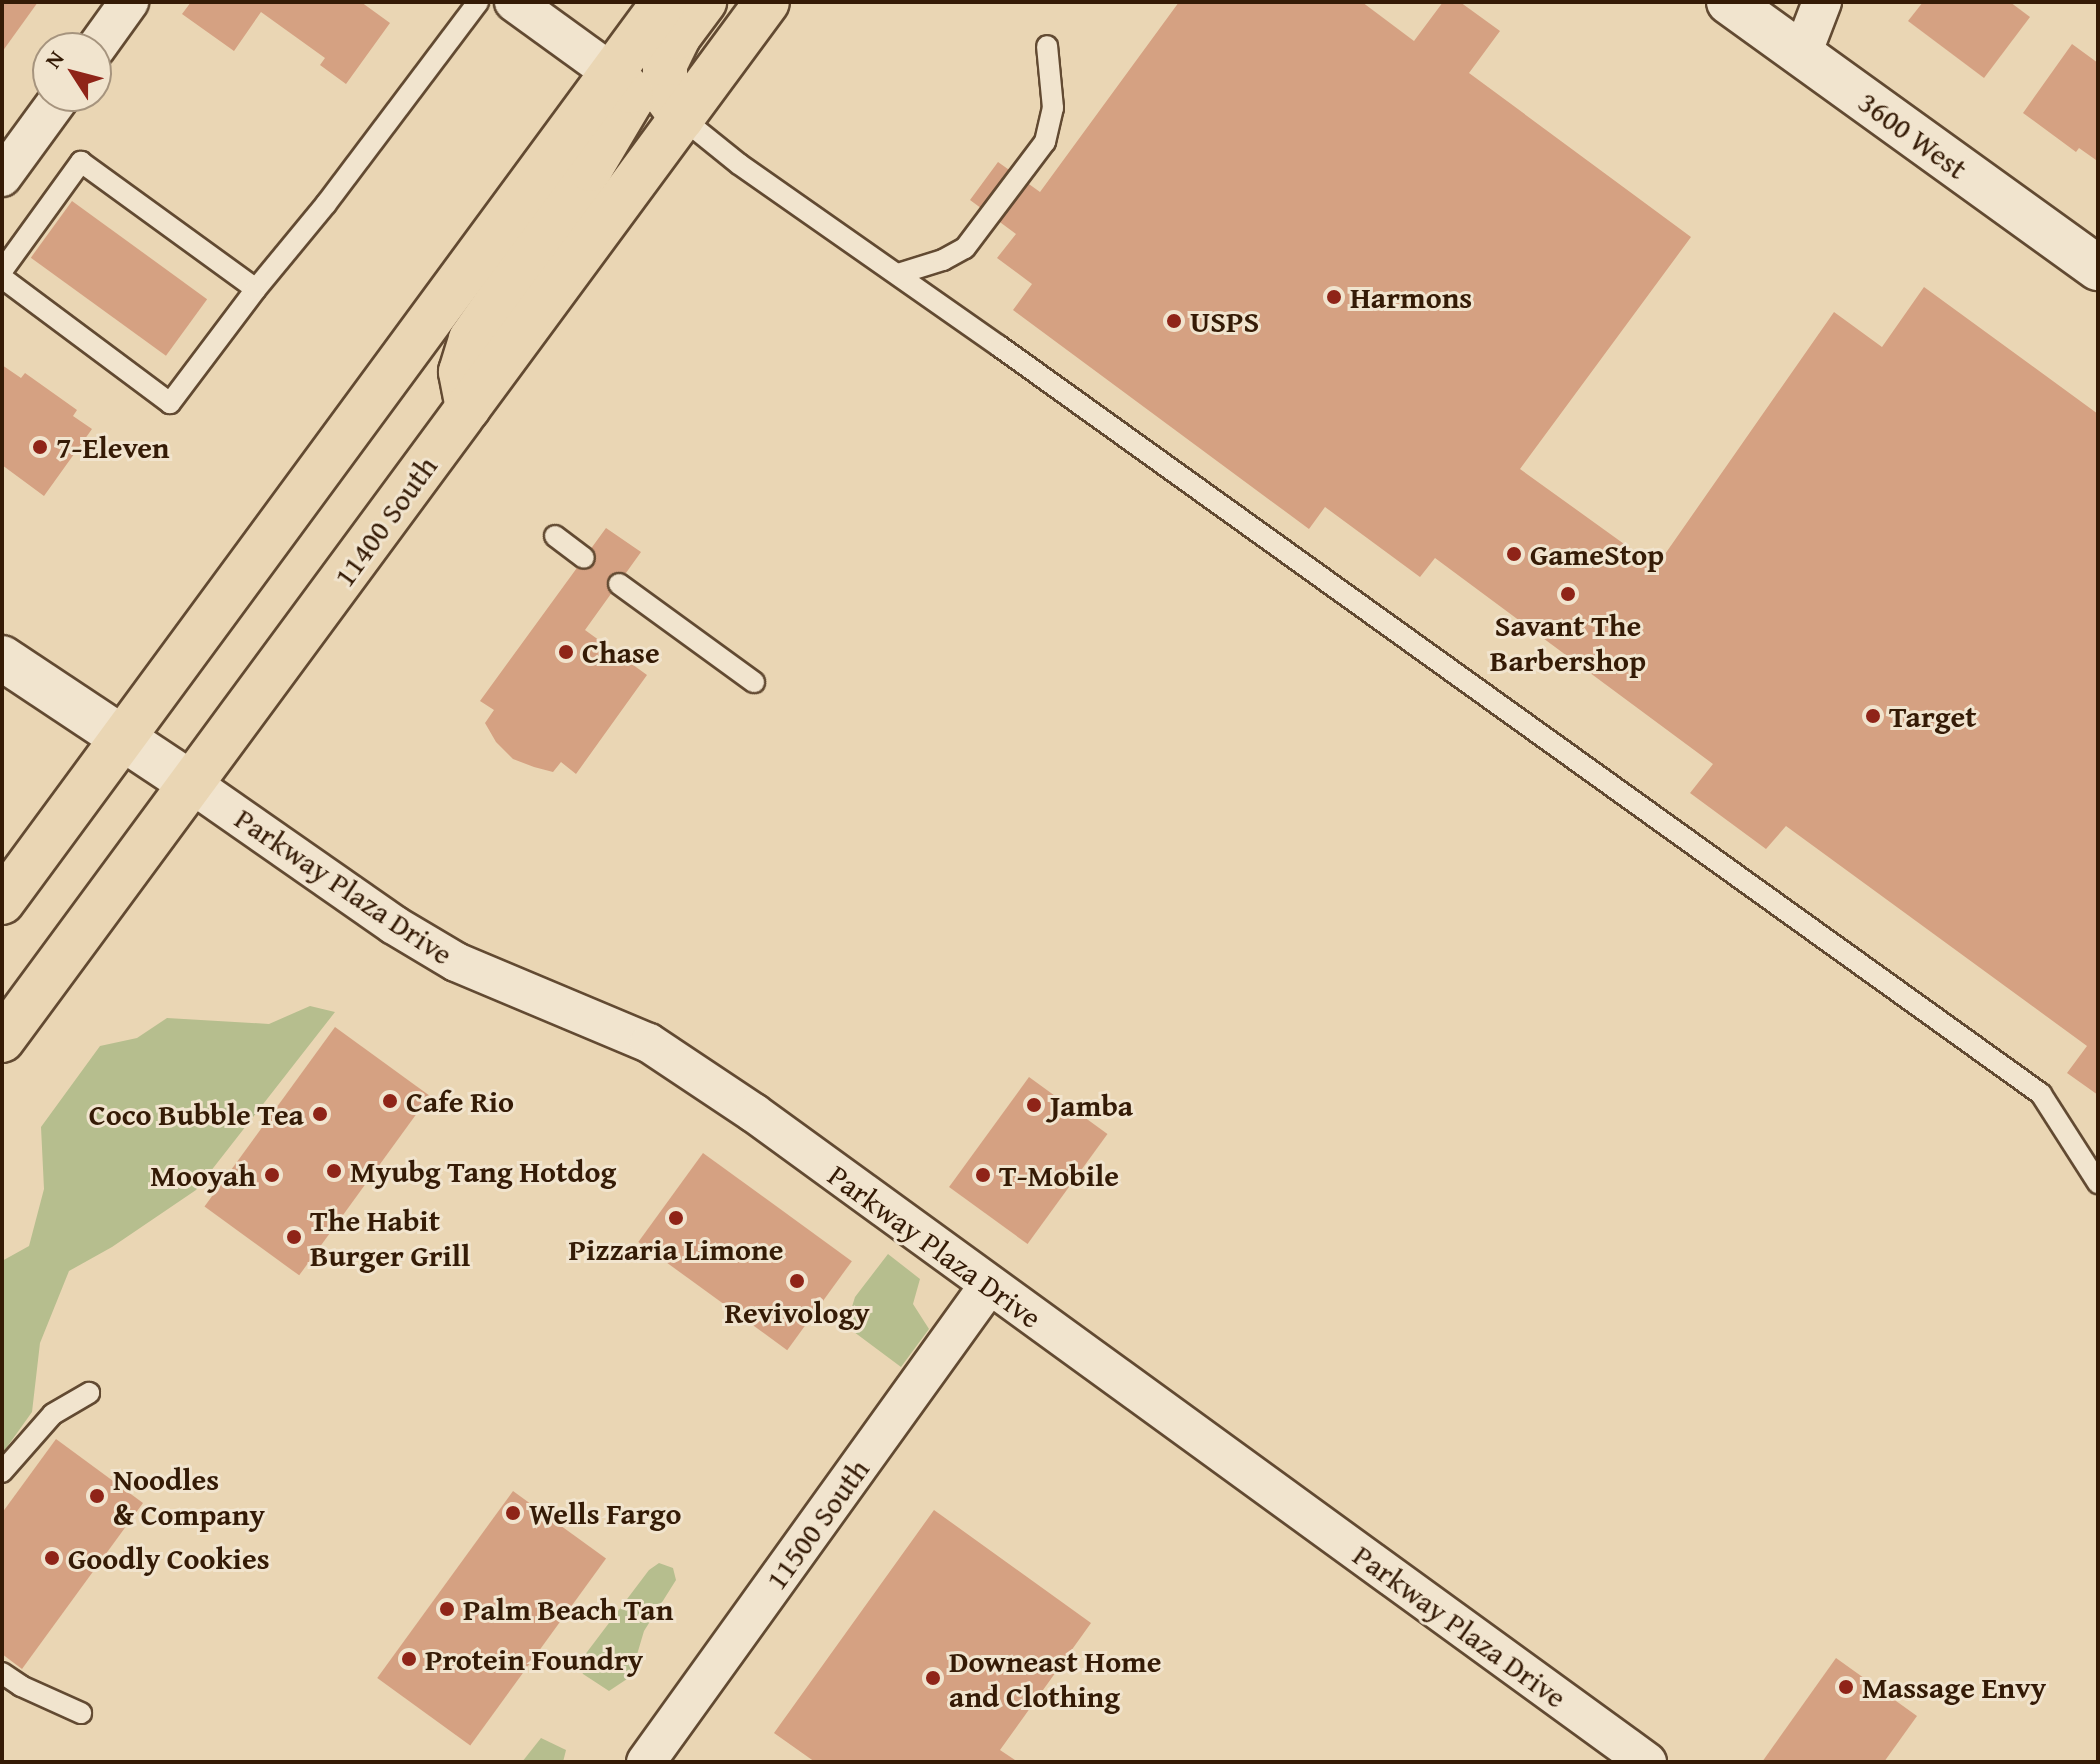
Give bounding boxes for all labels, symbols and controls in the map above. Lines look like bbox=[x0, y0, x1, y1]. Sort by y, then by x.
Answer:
north arrow bbox=[32, 32, 112, 112]
text: N bbox=[37, 44, 71, 74]
street label: 3600 West bbox=[1852, 84, 1974, 186]
place label: Harmons bbox=[1350, 279, 1472, 315]
marker: Harmons bbox=[1325, 288, 1343, 306]
place label: USPS bbox=[1190, 303, 1259, 339]
marker: USPS bbox=[1165, 312, 1183, 330]
place label: 7-Eleven bbox=[56, 429, 170, 465]
marker: 7-Eleven bbox=[31, 438, 49, 456]
street label: 11400 South bbox=[326, 449, 444, 593]
place label: GameStop bbox=[1530, 536, 1664, 572]
marker: GameStop bbox=[1505, 545, 1523, 563]
marker: Savant The Barbershop bbox=[1559, 585, 1577, 603]
place label: Savant The Barbershop bbox=[1490, 607, 1646, 678]
place label: Chase bbox=[582, 634, 660, 670]
marker: Chase bbox=[557, 643, 575, 661]
place label: Target bbox=[1889, 698, 1977, 734]
marker: Target bbox=[1864, 707, 1882, 725]
street label: Parkway Plaza Drive bbox=[228, 800, 460, 972]
place label: Cafe Rio bbox=[406, 1083, 514, 1119]
place label: Jamba bbox=[1050, 1087, 1133, 1123]
marker: Cafe Rio bbox=[381, 1092, 399, 1110]
place label: Coco Bubble Tea bbox=[89, 1096, 304, 1132]
marker: Jamba bbox=[1025, 1096, 1043, 1114]
marker: Coco Bubble Tea bbox=[311, 1105, 329, 1123]
place label: Myubg Tang Hotdog bbox=[350, 1153, 616, 1189]
place label: Mooyah bbox=[150, 1157, 256, 1193]
street label: Parkway Plaza Drive bbox=[822, 1157, 1048, 1335]
place label: T-Mobile bbox=[999, 1157, 1119, 1193]
marker: Myubg Tang Hotdog bbox=[325, 1162, 343, 1180]
marker: Mooyah bbox=[263, 1166, 281, 1184]
marker: T-Mobile bbox=[974, 1166, 992, 1184]
place label: The Habit Burger Grill bbox=[310, 1202, 470, 1272]
marker: Pizzaria Limone bbox=[667, 1209, 685, 1227]
marker: The Habit Burger Grill bbox=[285, 1228, 303, 1246]
place label: Pizzaria Limone bbox=[569, 1231, 783, 1267]
marker: Revivology bbox=[788, 1272, 806, 1290]
place label: Revivology bbox=[724, 1294, 870, 1330]
street label: 11500 South bbox=[758, 1452, 876, 1596]
place label: Noodles & Company bbox=[113, 1461, 265, 1532]
marker: Noodles & Company bbox=[88, 1487, 106, 1505]
place label: Wells Fargo bbox=[529, 1495, 681, 1531]
marker: Wells Fargo bbox=[504, 1504, 522, 1522]
street label: Parkway Plaza Drive bbox=[1347, 1537, 1573, 1715]
place label: Goodly Cookies bbox=[68, 1540, 270, 1576]
marker: Goodly Cookies bbox=[43, 1549, 61, 1567]
place label: Palm Beach Tan bbox=[463, 1591, 673, 1627]
marker: Palm Beach Tan bbox=[438, 1600, 456, 1618]
place label: Protein Foundry bbox=[425, 1641, 643, 1677]
place label: Downeast Home and Clothing bbox=[949, 1643, 1162, 1714]
marker: Protein Foundry bbox=[400, 1650, 418, 1668]
marker: Downeast Home and Clothing bbox=[924, 1669, 942, 1687]
place label: Massage Envy bbox=[1862, 1669, 2046, 1705]
marker: Massage Envy bbox=[1837, 1678, 1855, 1696]

